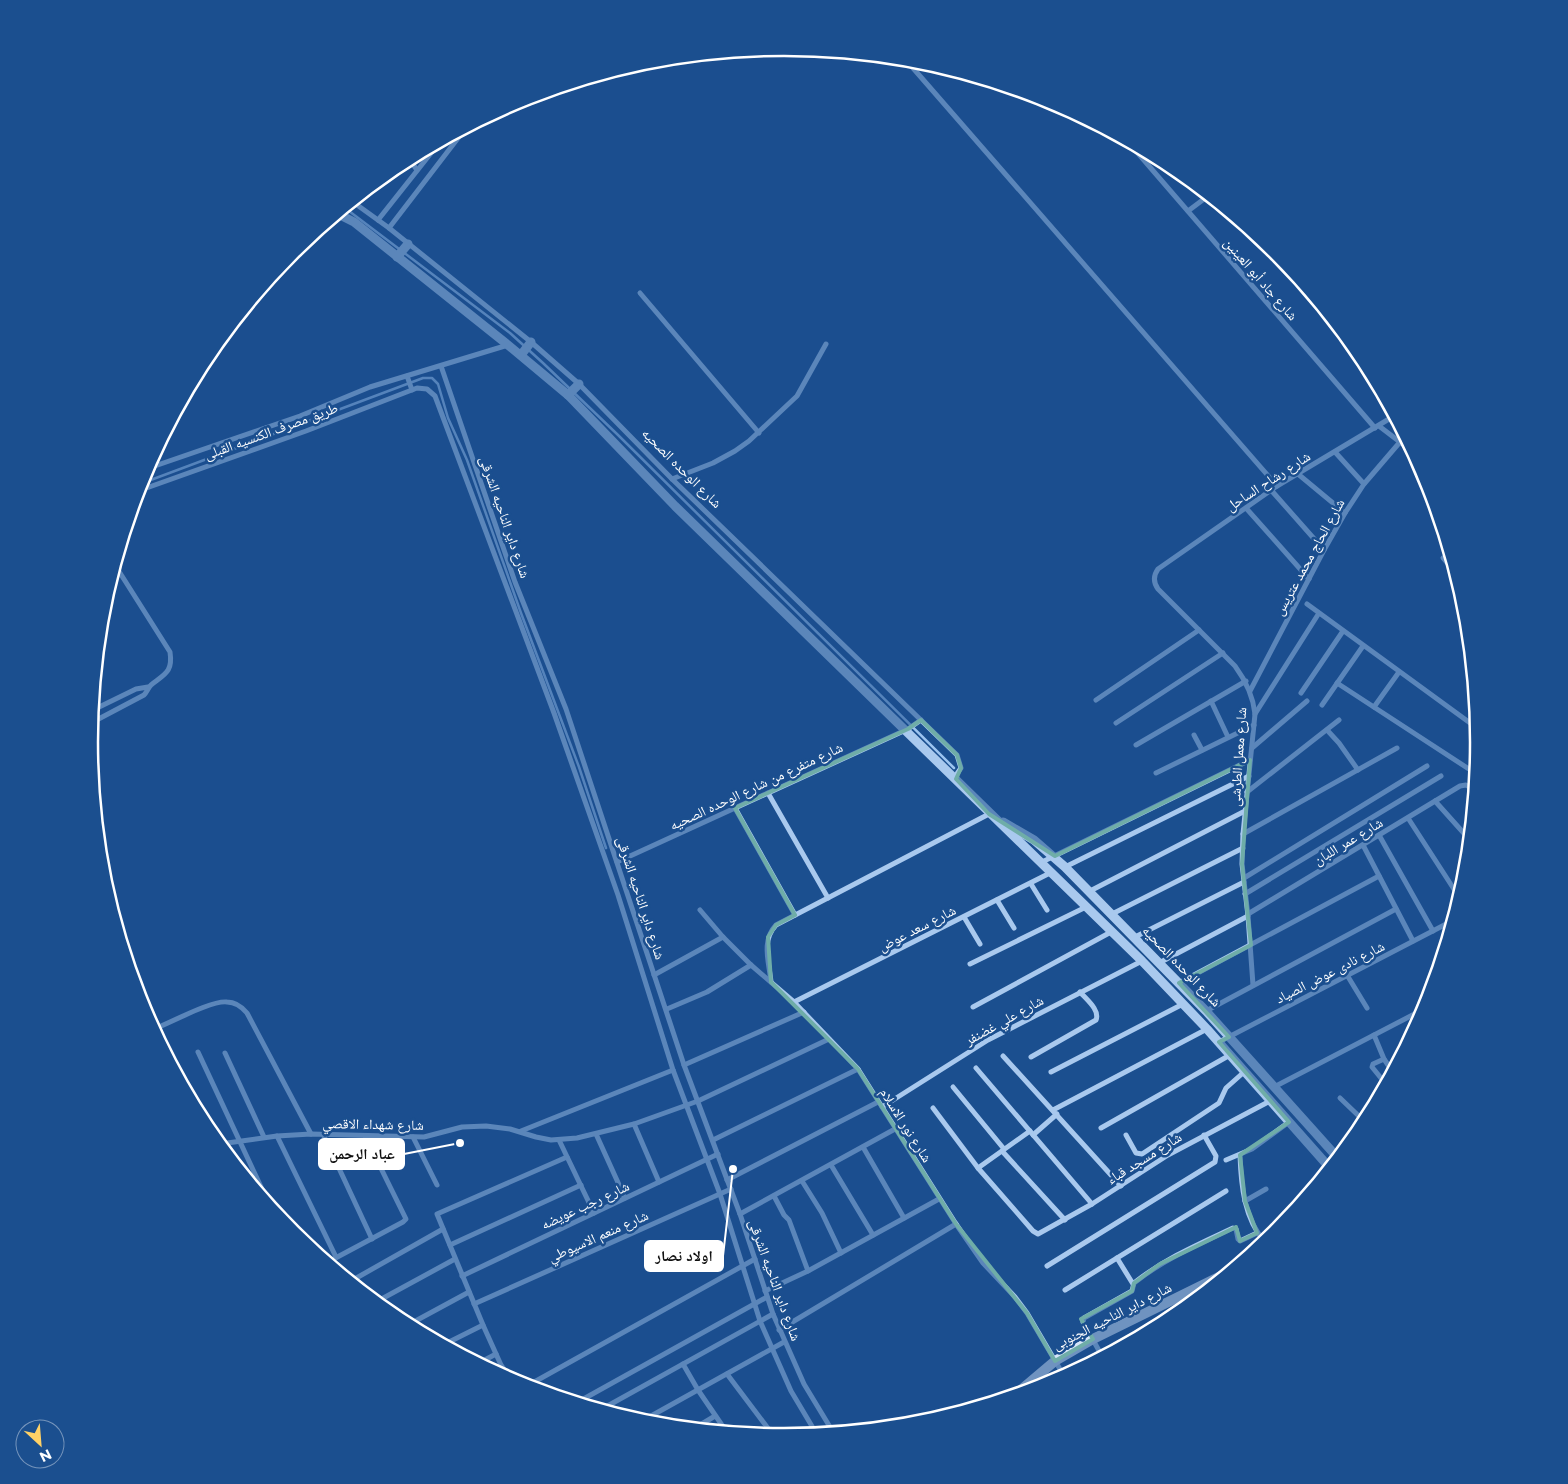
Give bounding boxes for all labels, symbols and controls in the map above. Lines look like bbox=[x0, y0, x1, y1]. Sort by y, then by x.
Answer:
street label: شارع جاد أبو العينين bbox=[1219, 234, 1302, 325]
street label: طريق مصرف الكنسيه القبلى bbox=[202, 398, 341, 464]
street label: شارع الوحده الصحيه bbox=[637, 424, 726, 513]
street label: شارع رشاح الساحل bbox=[1222, 447, 1314, 516]
street label: شارع داير الناحيه الشرقى bbox=[475, 453, 534, 581]
street label: شارع الحاج محمد عتريس bbox=[1269, 496, 1349, 619]
street label: شارع معمل الطرشى bbox=[1226, 707, 1251, 807]
street label: شارع متفرع من شارع الوحده الصحيه bbox=[667, 738, 846, 835]
street label: شارع عمر اللبان bbox=[1310, 813, 1387, 870]
street label: شارع داير الناحيه الشرقى bbox=[612, 834, 669, 962]
street label: شارع سعد عوض bbox=[875, 901, 959, 956]
street label: شارع الوحده الصحيه bbox=[1138, 922, 1225, 1011]
street label: شارع نادى عوض الصياد bbox=[1272, 937, 1388, 1008]
street label: شارع علي غضنفر bbox=[961, 991, 1048, 1052]
street label: شارع نور الاسلام bbox=[875, 1084, 936, 1166]
street label: شارع شهداء الاقصي bbox=[322, 1114, 424, 1136]
street label: شارع مسجد قباء bbox=[1103, 1128, 1185, 1189]
callout: عباد الرحمن bbox=[319, 1139, 404, 1169]
text: عباد الرحمن bbox=[329, 1144, 395, 1163]
street label: شارع رجب عويضه bbox=[538, 1177, 632, 1234]
street label: شارع منعم الاسيوطي bbox=[545, 1206, 652, 1268]
street label: شارع داير الناحيه الشرقى bbox=[744, 1217, 805, 1344]
callout: اولاد نصار bbox=[645, 1241, 723, 1271]
text: اولاد نصار bbox=[654, 1246, 713, 1265]
street label: شارع داير الناحيه الجنوبى bbox=[1049, 1278, 1175, 1355]
north arrow bbox=[15, 1419, 65, 1469]
text: N bbox=[37, 1445, 55, 1466]

